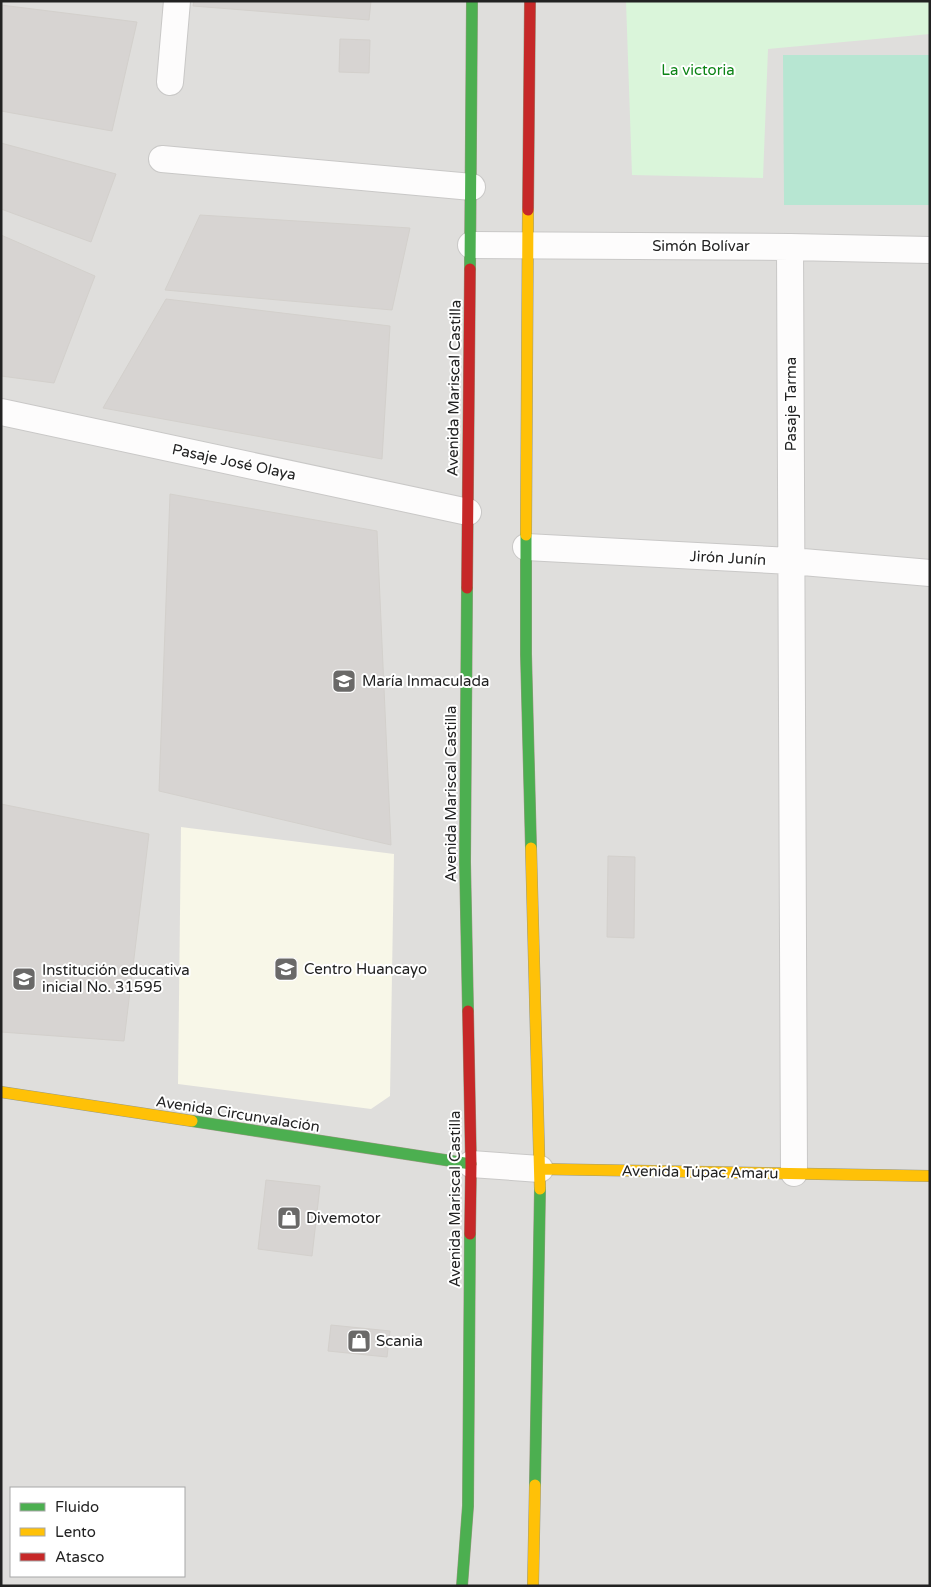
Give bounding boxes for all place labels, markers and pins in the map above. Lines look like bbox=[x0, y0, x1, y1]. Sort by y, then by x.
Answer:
school or university icon: María Inmaculada bbox=[331, 668, 357, 694]
place label: María Inmaculada bbox=[362, 672, 489, 690]
school or university icon: Centro Huancayo bbox=[273, 956, 299, 982]
place label: Centro Huancayo bbox=[304, 960, 427, 978]
place label: Institución educativa inicial No. 31595 bbox=[42, 961, 190, 996]
school or university icon: Institución educativa inicial No. 31595 bbox=[11, 966, 37, 992]
shop icon: Divemotor bbox=[276, 1205, 302, 1231]
place label: Divemotor bbox=[306, 1209, 381, 1227]
shop icon: Scania bbox=[346, 1328, 372, 1354]
place label: Scania bbox=[376, 1332, 423, 1350]

